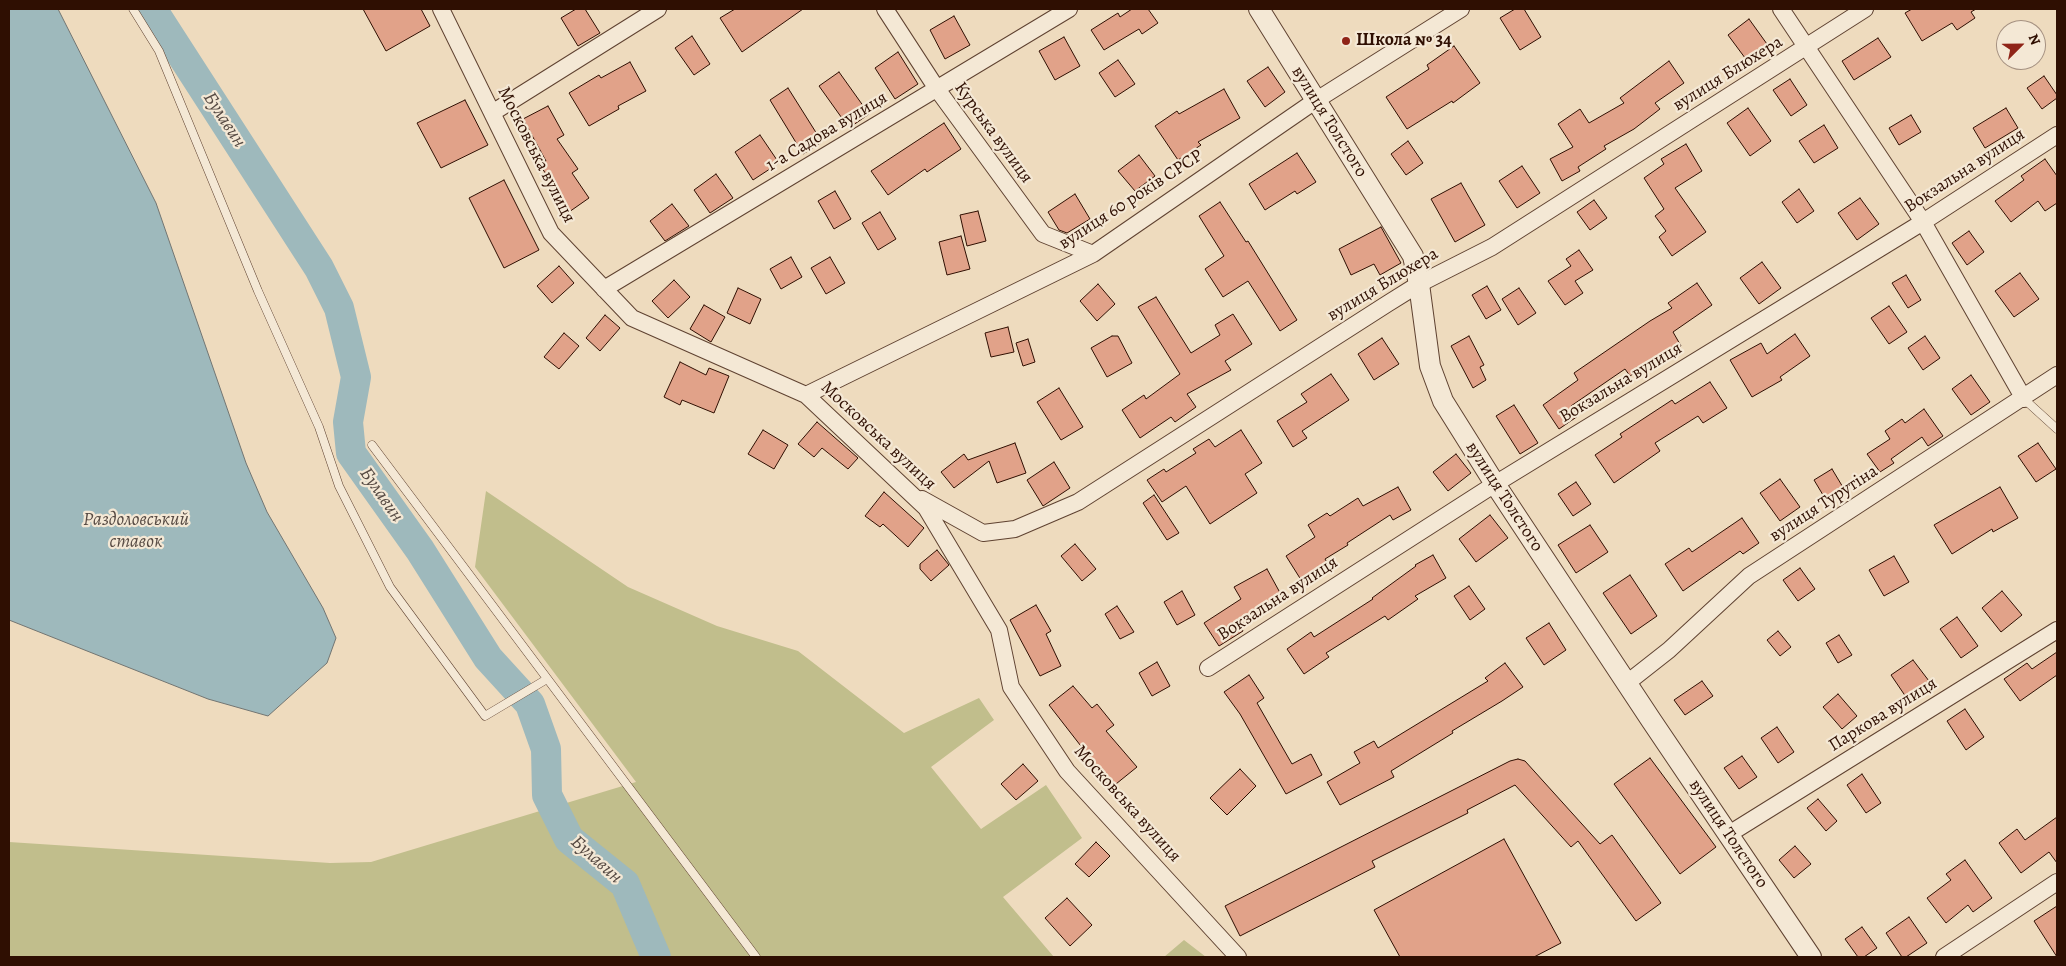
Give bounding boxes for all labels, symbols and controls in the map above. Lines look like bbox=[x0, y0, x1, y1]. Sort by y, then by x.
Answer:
north arrow bbox=[1996, 20, 2046, 70]
place label: Школа № 34 bbox=[1356, 30, 1452, 52]
text: N bbox=[2024, 31, 2045, 48]
street label: вулиця Блюхера bbox=[1669, 32, 1787, 116]
marker: Школа № 34 bbox=[1340, 35, 1352, 47]
street label: вулиця Толстого bbox=[1286, 63, 1372, 181]
street label: Курська вулиця bbox=[949, 78, 1037, 188]
street label: Московська вулиця bbox=[492, 83, 580, 227]
street label: 1-а Садова вулиця bbox=[762, 87, 892, 177]
water label: Булавин bbox=[198, 88, 250, 152]
street label: Вокзальна вулиця bbox=[1901, 124, 2029, 218]
street label: вулиця 60 років СРСР bbox=[1055, 145, 1207, 255]
street label: вулиця Блюхера bbox=[1324, 243, 1442, 327]
street label: Вокзальна вулиця bbox=[1556, 338, 1686, 428]
street label: Московська вулиця bbox=[816, 377, 940, 495]
street label: вулиця Толстого bbox=[1460, 438, 1548, 556]
street label: вулиця Турутіна bbox=[1766, 461, 1882, 547]
water label: Булавин bbox=[354, 463, 408, 527]
water label: Раздоловський ставок bbox=[83, 509, 189, 553]
street label: Вокзальна вулиця bbox=[1214, 552, 1342, 646]
street label: Паркова вулиця bbox=[1825, 673, 1941, 757]
street label: Московська вулиця bbox=[1069, 741, 1185, 867]
street label: вулиця Толстого bbox=[1684, 775, 1772, 893]
water label: Булавин bbox=[565, 831, 627, 889]

